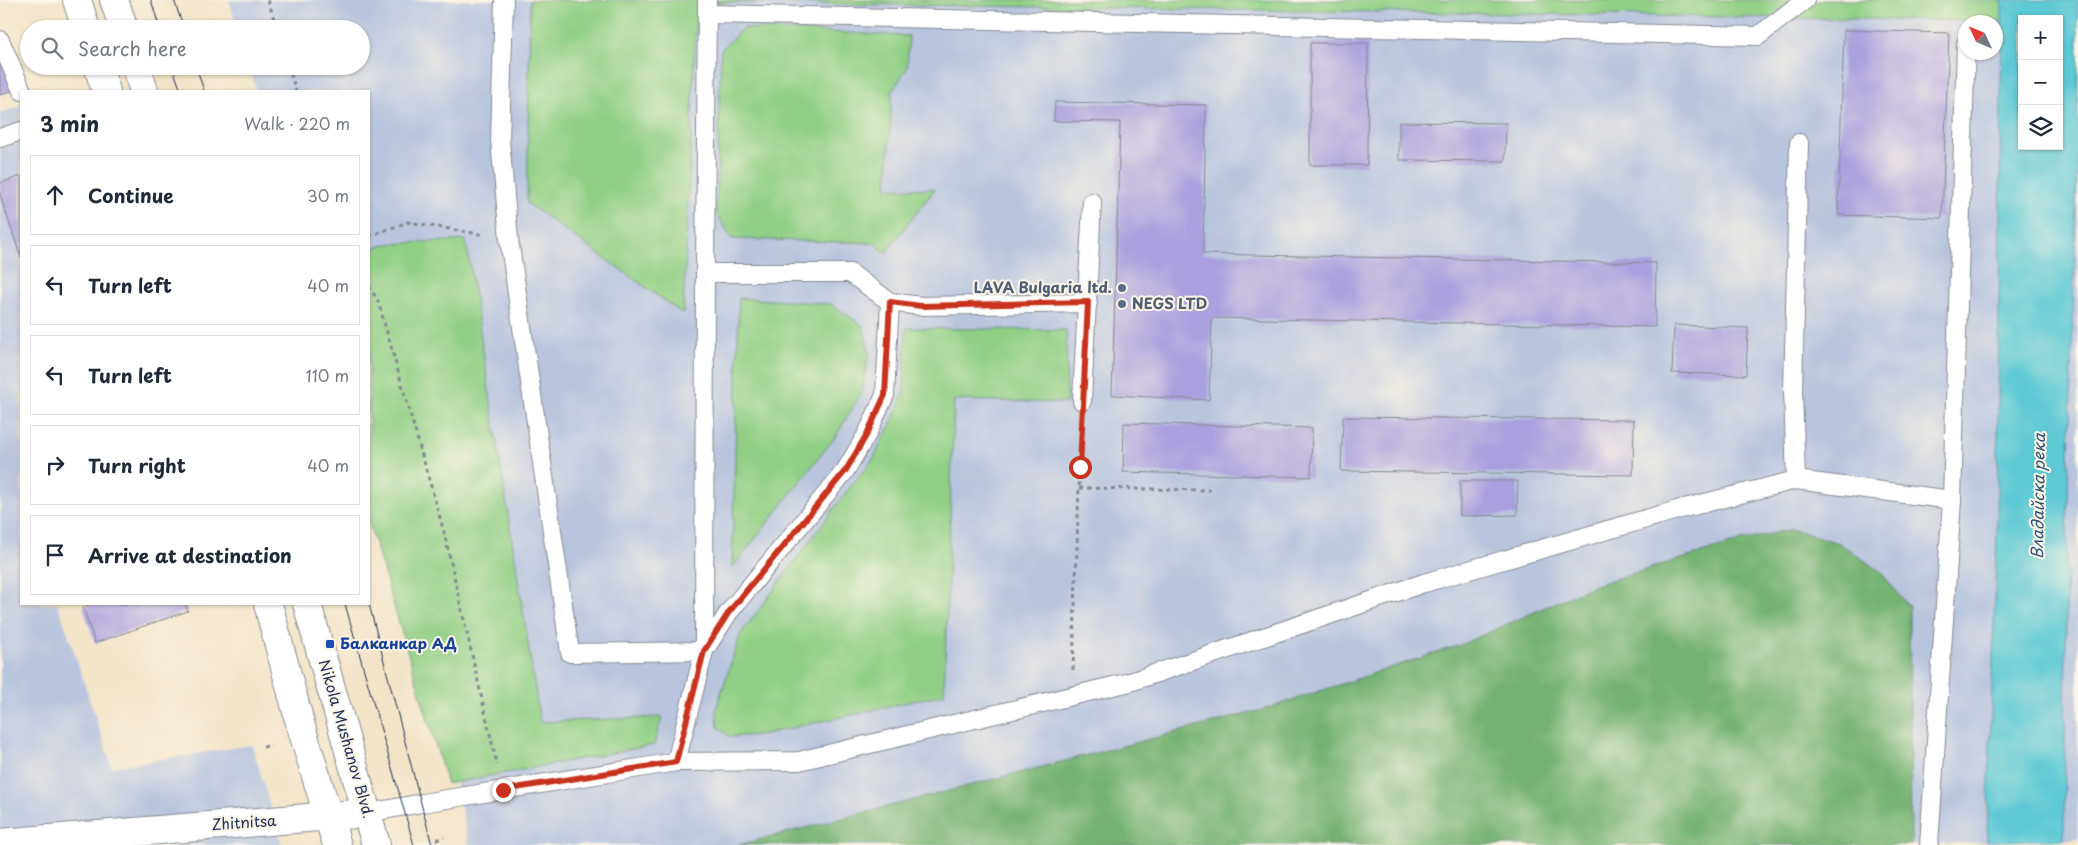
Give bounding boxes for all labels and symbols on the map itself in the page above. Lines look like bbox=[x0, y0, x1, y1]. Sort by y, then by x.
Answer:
north arrow bbox=[1958, 15, 2003, 60]
place label: LAVA Bulgaria ltd. bbox=[974, 275, 1112, 298]
marker: LAVA Bulgaria ltd. bbox=[1116, 282, 1128, 294]
place label: NEGS LTD bbox=[1132, 291, 1207, 314]
marker: NEGS LTD bbox=[1116, 298, 1128, 310]
water label: Владайска река bbox=[2024, 432, 2050, 559]
route start bbox=[1069, 456, 1092, 479]
place label: Балканкар АД bbox=[340, 631, 457, 654]
marker: Балканкар АД bbox=[324, 638, 336, 650]
street label: Nikola Mushanov Blvd. bbox=[314, 656, 381, 821]
route end bbox=[492, 779, 515, 802]
street label: Zhitnitsa bbox=[211, 808, 278, 835]

